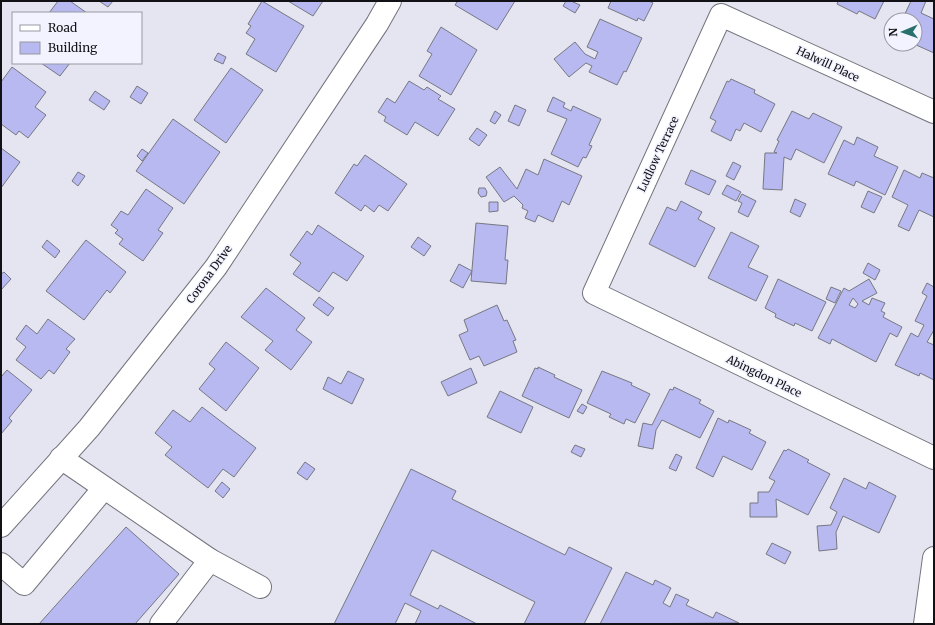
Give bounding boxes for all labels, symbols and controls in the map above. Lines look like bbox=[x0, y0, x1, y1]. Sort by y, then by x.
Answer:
legend bbox=[12, 12, 142, 64]
north arrow bbox=[883, 12, 923, 52]
text: Road bbox=[48, 20, 77, 35]
text: N bbox=[886, 27, 900, 37]
text: Building bbox=[48, 40, 98, 55]
street label: Halwill Place bbox=[794, 43, 862, 85]
street label: Ludlow Terrace bbox=[634, 114, 682, 194]
street label: Corona Drive bbox=[183, 242, 235, 306]
street label: Abingdon Place bbox=[723, 351, 804, 400]

